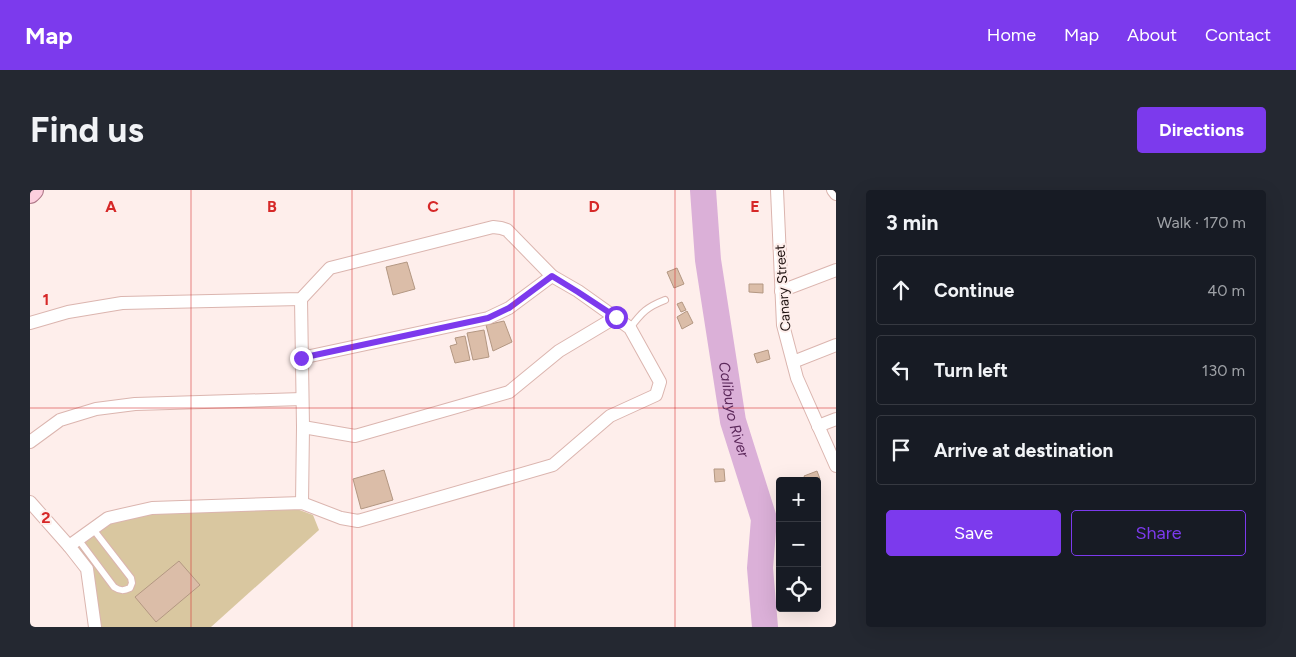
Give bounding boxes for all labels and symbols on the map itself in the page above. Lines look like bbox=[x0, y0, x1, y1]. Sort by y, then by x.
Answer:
text: A bbox=[105, 197, 117, 216]
text: B bbox=[267, 197, 277, 216]
text: C bbox=[427, 197, 439, 216]
text: D bbox=[588, 197, 600, 216]
text: E bbox=[750, 197, 760, 216]
street label: Canary Street bbox=[771, 244, 795, 332]
text: 1 bbox=[43, 290, 49, 309]
route start bbox=[605, 306, 628, 329]
route end bbox=[290, 347, 313, 370]
water label: Calibuyo River bbox=[715, 360, 753, 461]
text: 2 bbox=[41, 508, 51, 527]

